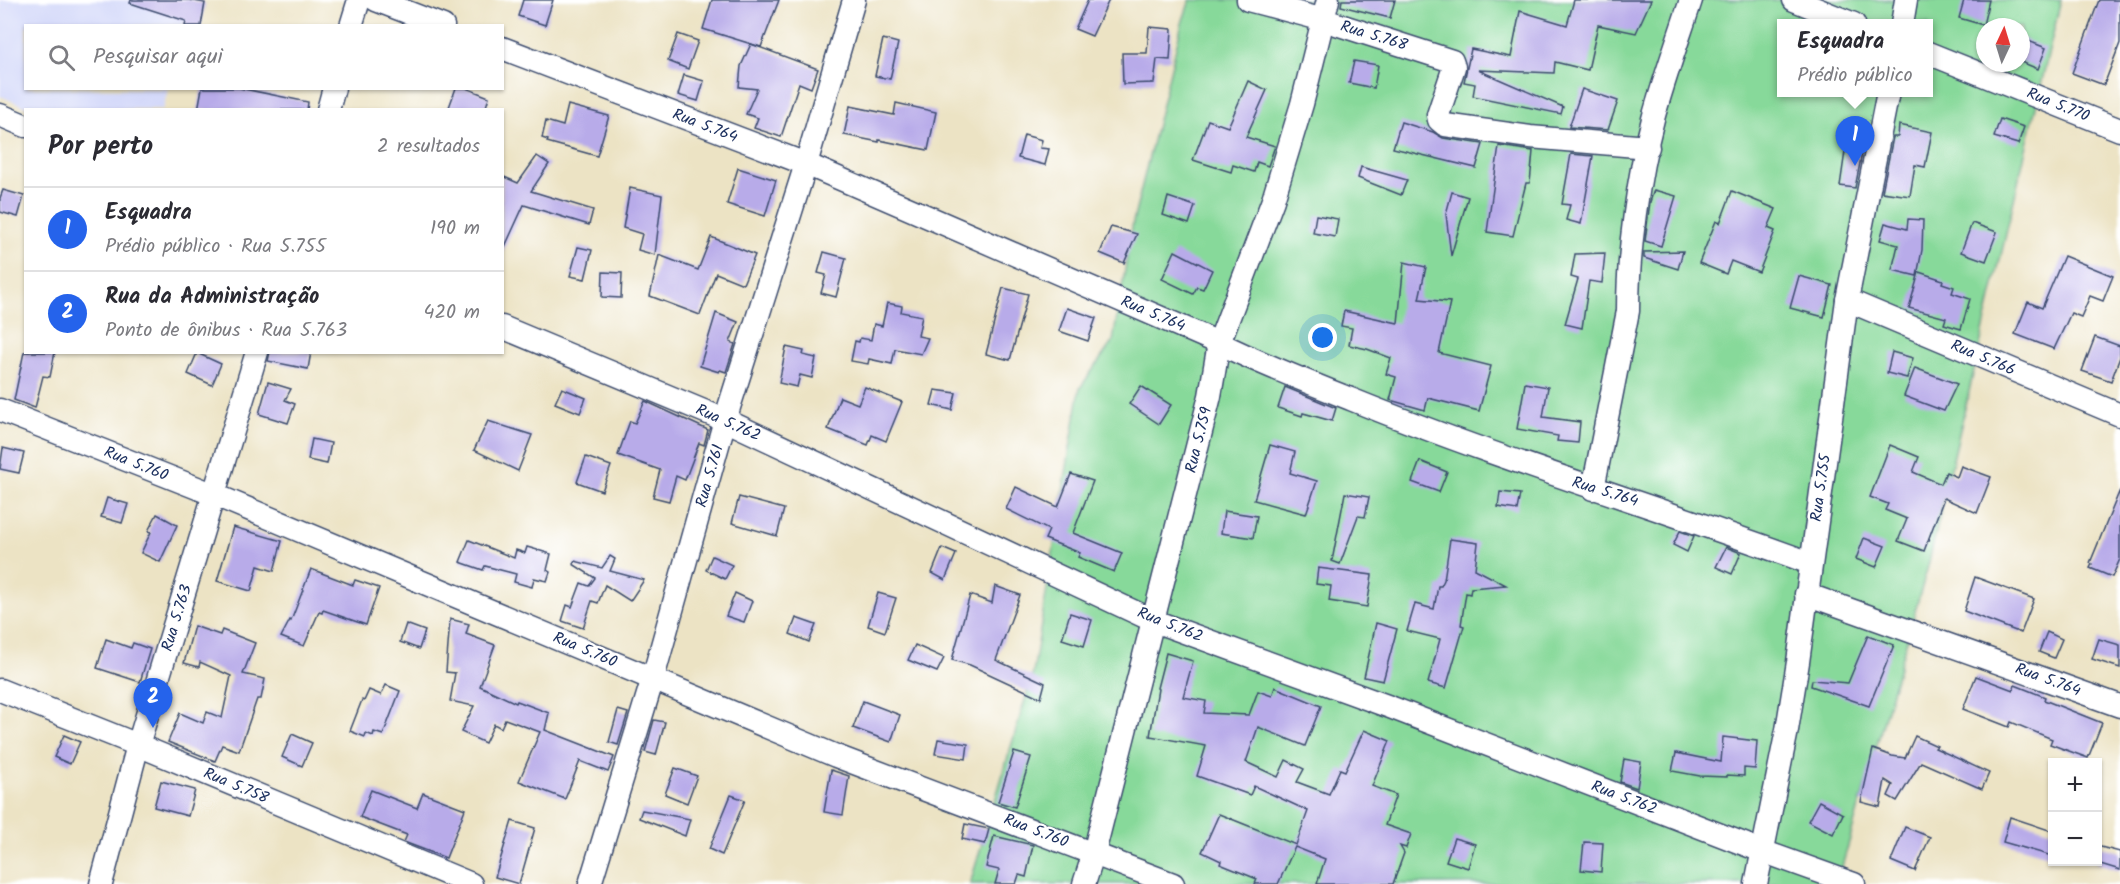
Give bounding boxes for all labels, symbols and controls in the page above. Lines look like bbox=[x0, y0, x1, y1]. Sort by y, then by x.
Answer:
street label: Rua 5.768 bbox=[1337, 14, 1411, 58]
north arrow bbox=[1976, 18, 2030, 72]
popup bbox=[1777, 19, 1933, 97]
search box bbox=[24, 24, 504, 90]
text: Esquadra bbox=[1797, 25, 1884, 60]
text: Pesquisar aqui bbox=[93, 40, 223, 75]
icon: search bbox=[45, 41, 78, 74]
text: Prédio público bbox=[1797, 60, 1913, 92]
street label: Rua 5.770 bbox=[2023, 81, 2093, 129]
street label: Rua 5.764 bbox=[669, 102, 742, 150]
pin: 1 bbox=[1836, 116, 1874, 166]
text: Por perto bbox=[48, 126, 153, 168]
text: 2 resultados bbox=[377, 131, 480, 163]
text: Esquadra bbox=[105, 196, 192, 231]
text: 1 bbox=[64, 213, 71, 245]
text: 190 m bbox=[430, 213, 480, 245]
text: Prédio público · Rua 5.755 bbox=[105, 231, 326, 263]
text: Rua da Administração bbox=[105, 280, 319, 315]
street label: Rua 5.764 bbox=[1117, 289, 1190, 339]
text: 2 bbox=[62, 297, 73, 329]
text: 420 m bbox=[423, 297, 480, 329]
text: Ponto de ônibus · Rua 5.763 bbox=[105, 315, 347, 347]
your location bbox=[1308, 323, 1337, 352]
street label: Rua 5.766 bbox=[1947, 333, 2019, 383]
street label: Rua 5.762 bbox=[691, 398, 765, 448]
street label: Rua 5.759 bbox=[1179, 404, 1219, 476]
street label: Rua 5.760 bbox=[100, 440, 172, 488]
street label: Rua 5.761 bbox=[689, 441, 731, 511]
street label: Rua 5.755 bbox=[1804, 451, 1838, 523]
street label: Rua 5.764 bbox=[1569, 470, 1642, 514]
street label: Rua 5.763 bbox=[155, 581, 199, 655]
street label: Rua 5.762 bbox=[1133, 601, 1207, 649]
street label: Rua 5.760 bbox=[549, 625, 621, 675]
street label: Rua 5.764 bbox=[2012, 657, 2085, 704]
pin: 2 bbox=[134, 678, 172, 728]
map controls bbox=[2048, 758, 2102, 866]
button: + bbox=[2048, 758, 2102, 812]
street label: Rua 5.758 bbox=[199, 761, 273, 811]
street label: Rua 5.762 bbox=[1587, 774, 1661, 822]
street label: Rua 5.760 bbox=[1000, 807, 1072, 855]
button: − bbox=[2048, 812, 2102, 866]

